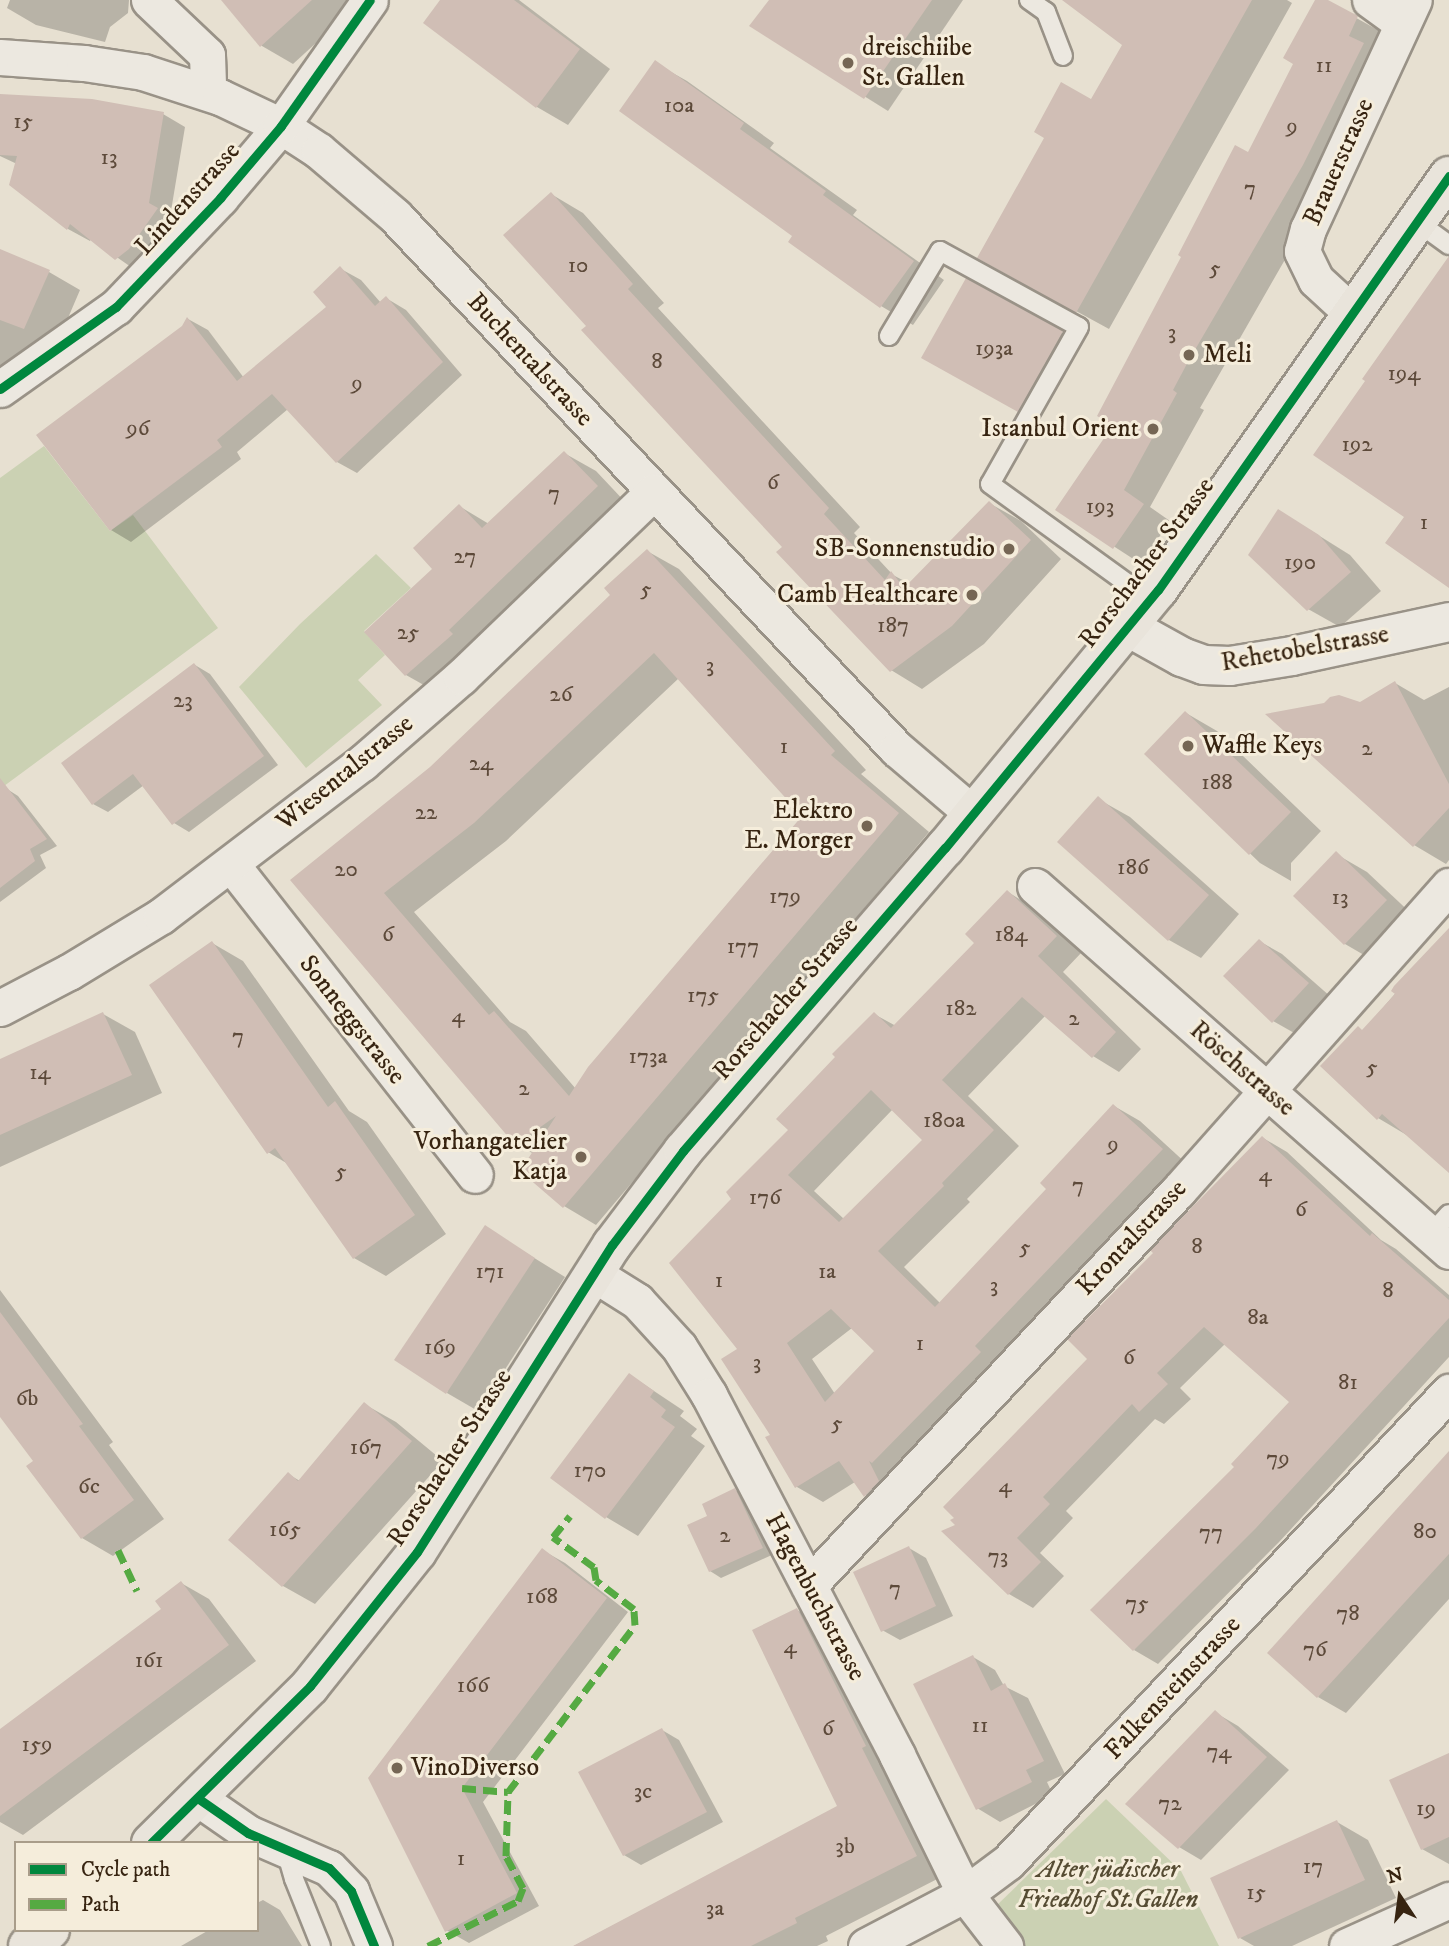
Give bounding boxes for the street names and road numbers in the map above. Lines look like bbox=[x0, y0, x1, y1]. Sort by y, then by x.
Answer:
street label: Brauerstrasse bbox=[1297, 94, 1381, 230]
street label: Lindenstrasse bbox=[129, 136, 247, 262]
street label: Buchentalstrasse bbox=[460, 287, 600, 433]
street label: Rorschacher Strasse bbox=[1073, 472, 1221, 654]
street label: Rehetobelstrasse bbox=[1219, 619, 1391, 679]
street label: Wiesentalstrasse bbox=[270, 708, 420, 838]
street label: Rorschacher Strasse bbox=[707, 911, 865, 1087]
street label: Sonneggstrasse bbox=[292, 949, 412, 1091]
street label: Röschstrasse bbox=[1183, 1015, 1301, 1123]
street label: Krontalstrasse bbox=[1070, 1174, 1194, 1302]
street label: Rorschacher Strasse bbox=[381, 1363, 519, 1553]
street label: Hagenbuchstrasse bbox=[758, 1508, 872, 1686]
street label: Falkensteinstrasse bbox=[1099, 1610, 1247, 1766]

